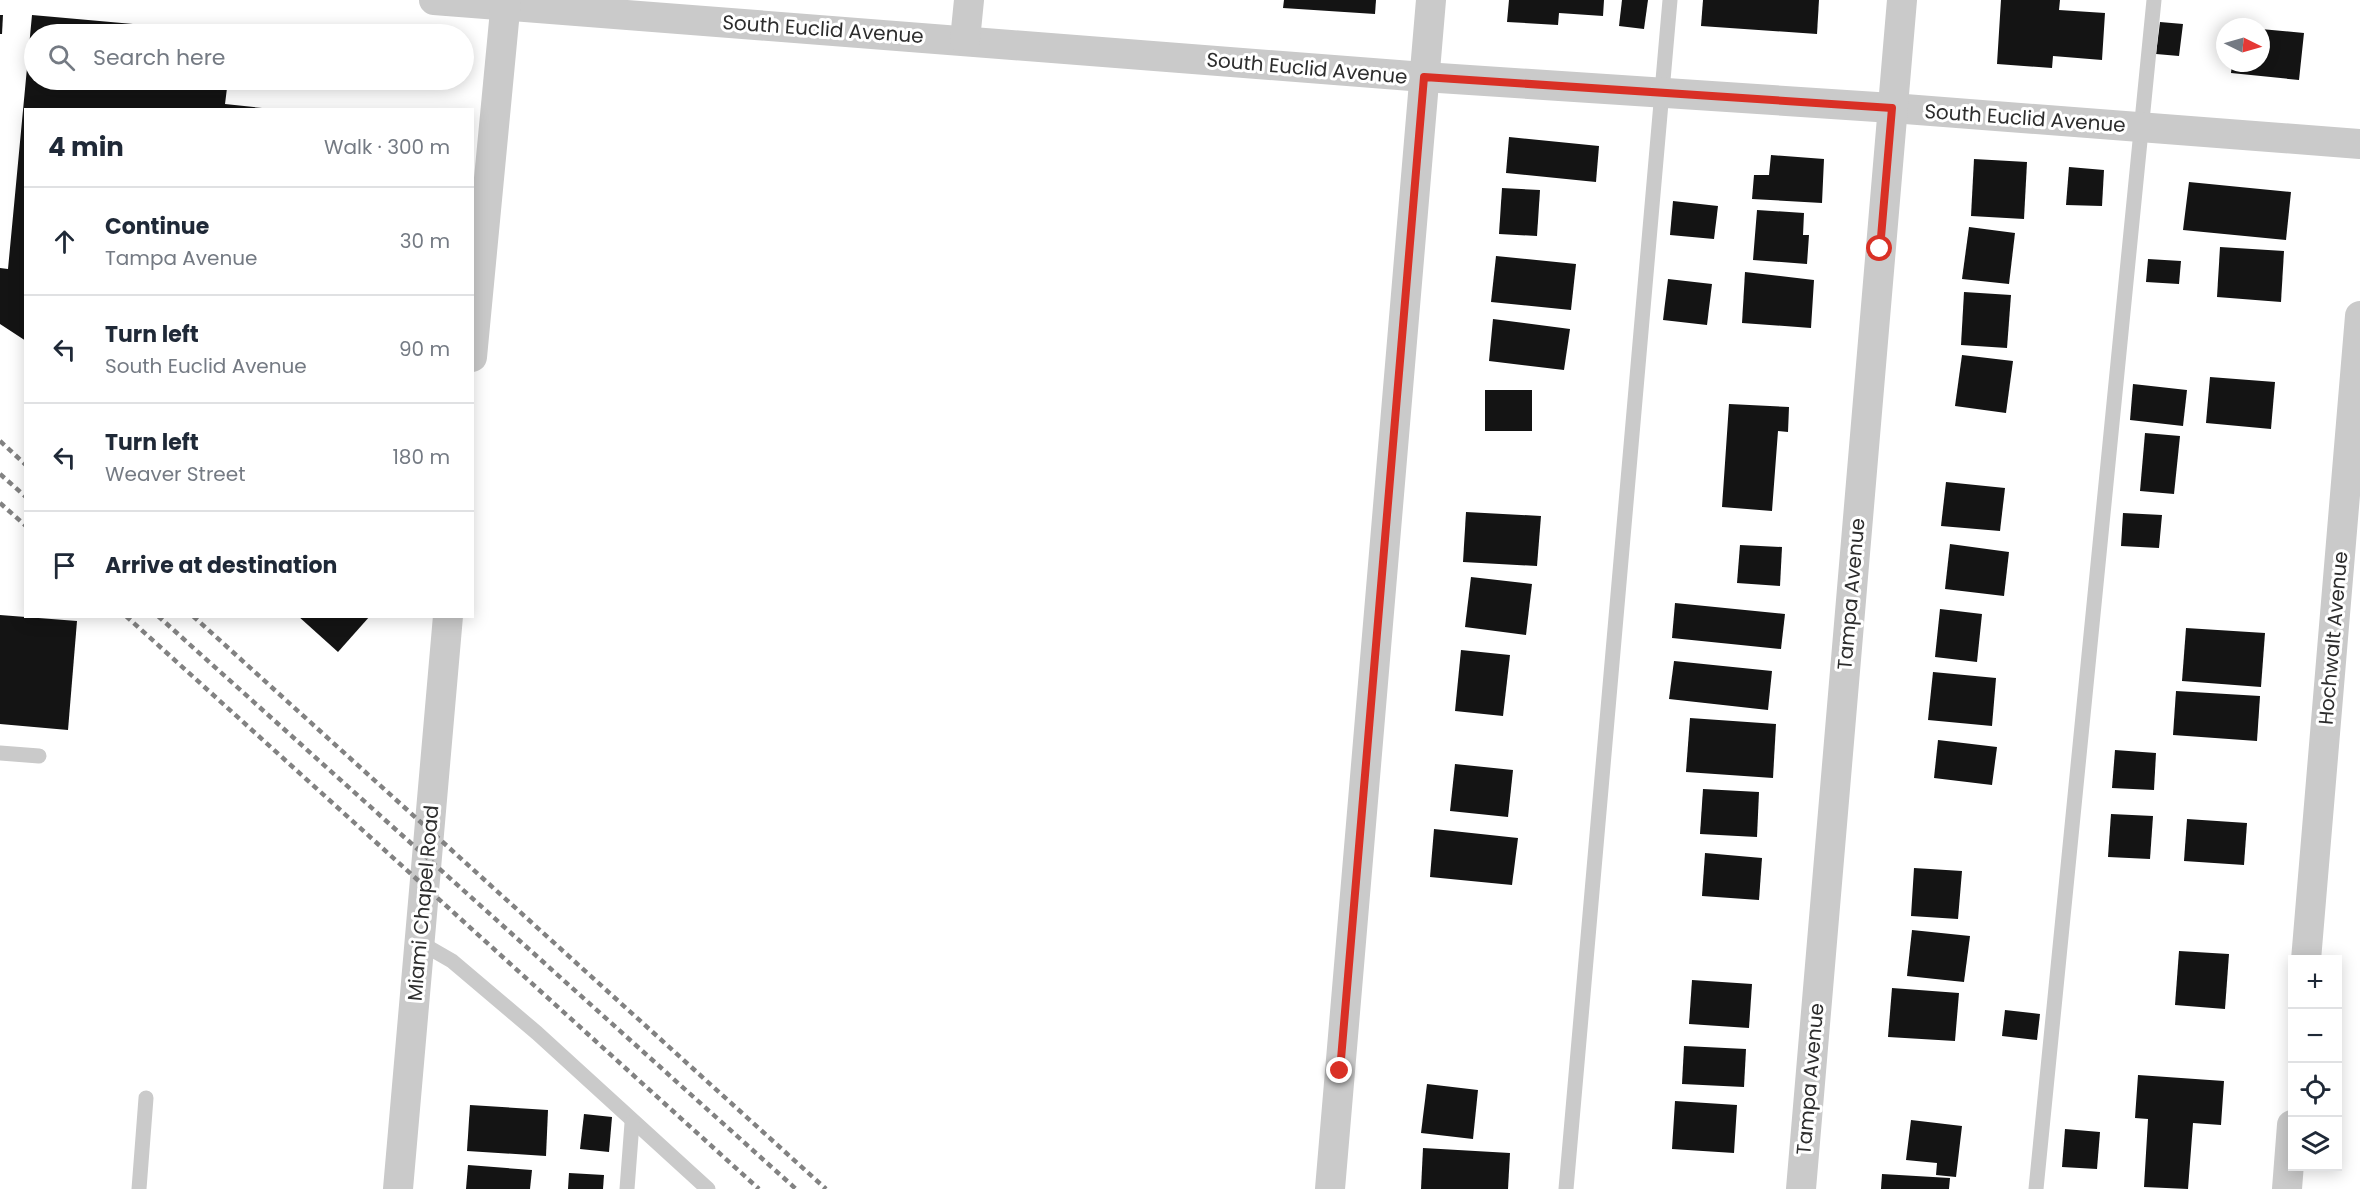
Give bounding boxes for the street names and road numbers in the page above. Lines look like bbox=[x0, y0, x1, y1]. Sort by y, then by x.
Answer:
street label: South Euclid Avenue bbox=[721, 8, 925, 50]
street label: South Euclid Avenue bbox=[1205, 45, 1409, 91]
street label: South Euclid Avenue bbox=[1923, 97, 2127, 139]
street label: Tampa Avenue bbox=[1830, 517, 1872, 671]
street label: Hochwalt Avenue bbox=[2311, 550, 2355, 726]
street label: Miami Chapel Road bbox=[400, 804, 446, 1002]
street label: Tampa Avenue bbox=[1789, 1002, 1831, 1156]

